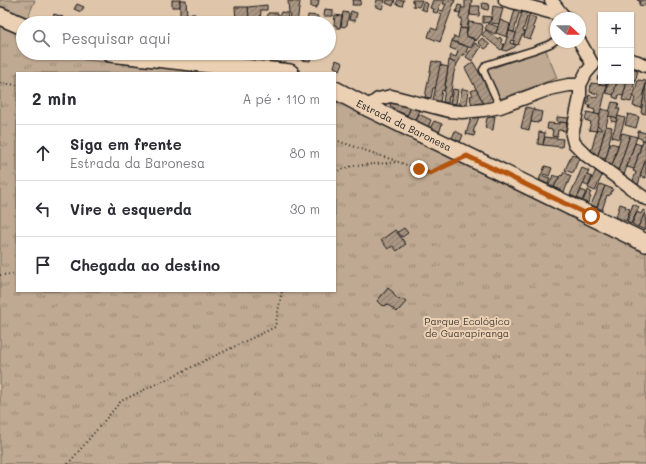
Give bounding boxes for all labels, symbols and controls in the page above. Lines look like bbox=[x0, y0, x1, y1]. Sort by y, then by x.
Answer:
north arrow bbox=[550, 12, 586, 48]
map controls bbox=[598, 12, 634, 84]
button: + bbox=[598, 12, 634, 48]
search box bbox=[16, 16, 336, 60]
icon: search bbox=[30, 27, 52, 49]
text: Pesquisar aqui bbox=[62, 28, 171, 48]
button: − bbox=[598, 48, 634, 84]
text: 2 min bbox=[32, 87, 77, 109]
text: A pé · 110 m bbox=[243, 90, 320, 107]
street label: Estrada da Baronesa bbox=[354, 96, 454, 154]
text: Siga em frente bbox=[70, 134, 182, 154]
icon: ahead bbox=[32, 142, 54, 164]
text: 80 m bbox=[290, 144, 320, 161]
text: Estrada da Baronesa bbox=[70, 154, 205, 171]
route end bbox=[410, 160, 428, 178]
icon: left bbox=[32, 198, 54, 220]
text: Vire à esquerda bbox=[70, 199, 192, 219]
text: 30 m bbox=[290, 200, 320, 217]
route start bbox=[582, 207, 600, 225]
icon: arrive bbox=[32, 254, 54, 276]
text: Chegada ao destino bbox=[70, 255, 220, 275]
park label: Parque Ecológico de Guarapiranga bbox=[424, 314, 510, 340]

